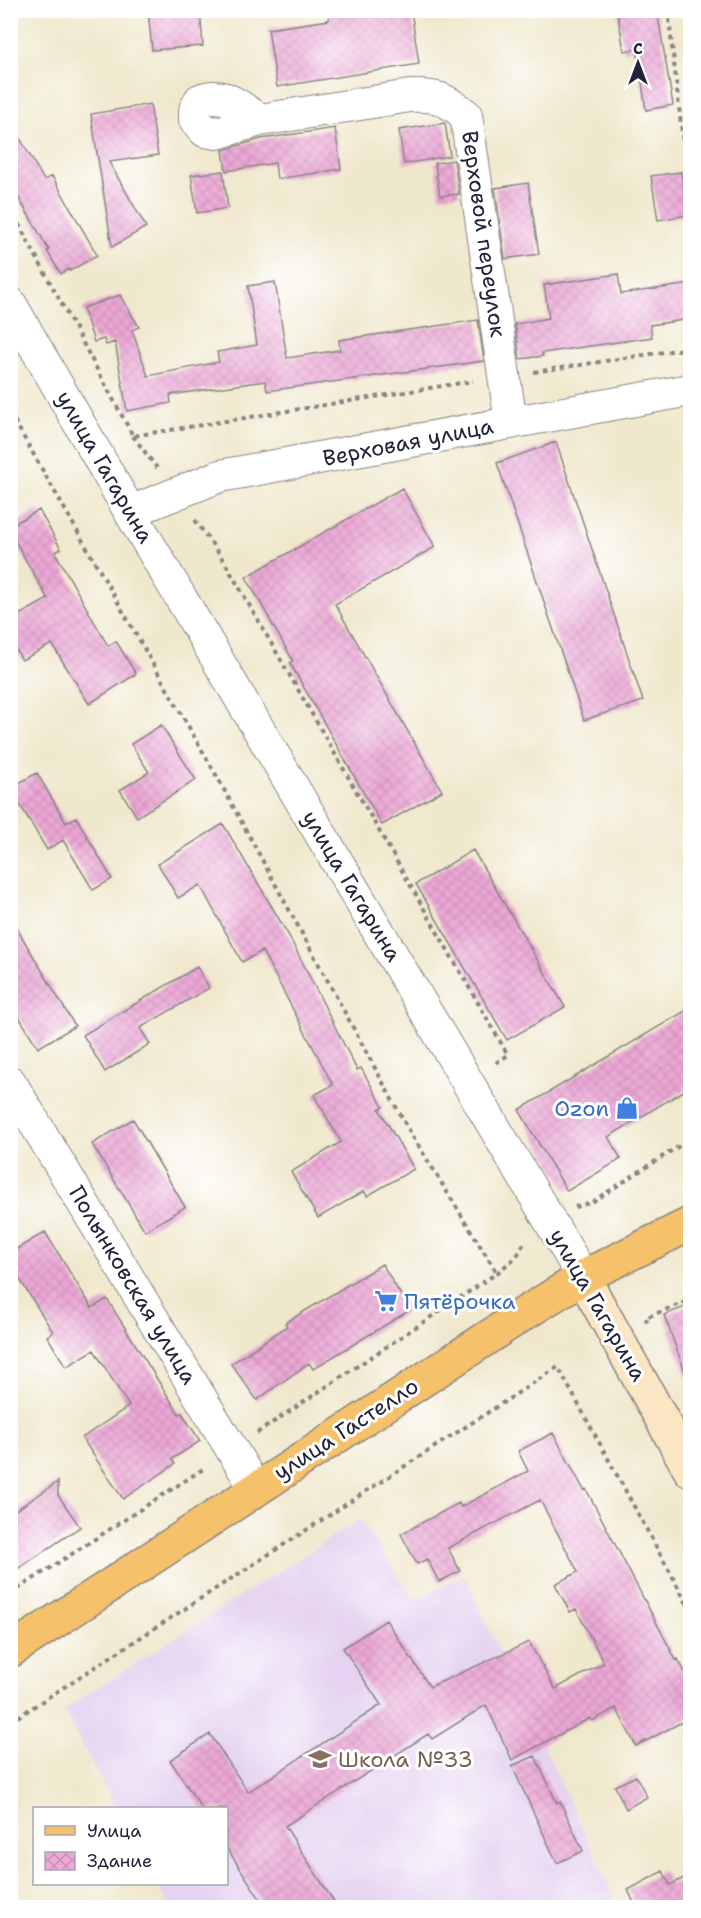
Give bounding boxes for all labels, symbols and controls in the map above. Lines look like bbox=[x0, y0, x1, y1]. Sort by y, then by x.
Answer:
north arrow bbox=[608, 33, 668, 93]
text: С bbox=[633, 38, 643, 59]
street label: Верховой переулок bbox=[455, 129, 513, 339]
street label: улица Гагарина bbox=[50, 386, 161, 549]
street label: Верховая улица bbox=[320, 411, 496, 473]
street label: улица Гагарина bbox=[295, 805, 409, 967]
place label: Ozon bbox=[554, 1094, 609, 1123]
shop icon: Ozon bbox=[614, 1095, 640, 1121]
street label: Полынковская улица bbox=[62, 1180, 204, 1390]
street label: улица Гагарина bbox=[543, 1224, 654, 1387]
place label: Пятёрочка bbox=[404, 1287, 516, 1316]
supermarket icon: Пятёрочка bbox=[373, 1288, 399, 1314]
street label: улица Гастелло bbox=[268, 1371, 424, 1487]
place label: Школа №33 bbox=[338, 1745, 473, 1774]
school or university icon: Школа №33 bbox=[307, 1746, 333, 1772]
legend bbox=[33, 1807, 228, 1885]
text: Улица bbox=[87, 1819, 141, 1843]
text: Здание bbox=[87, 1849, 152, 1873]

